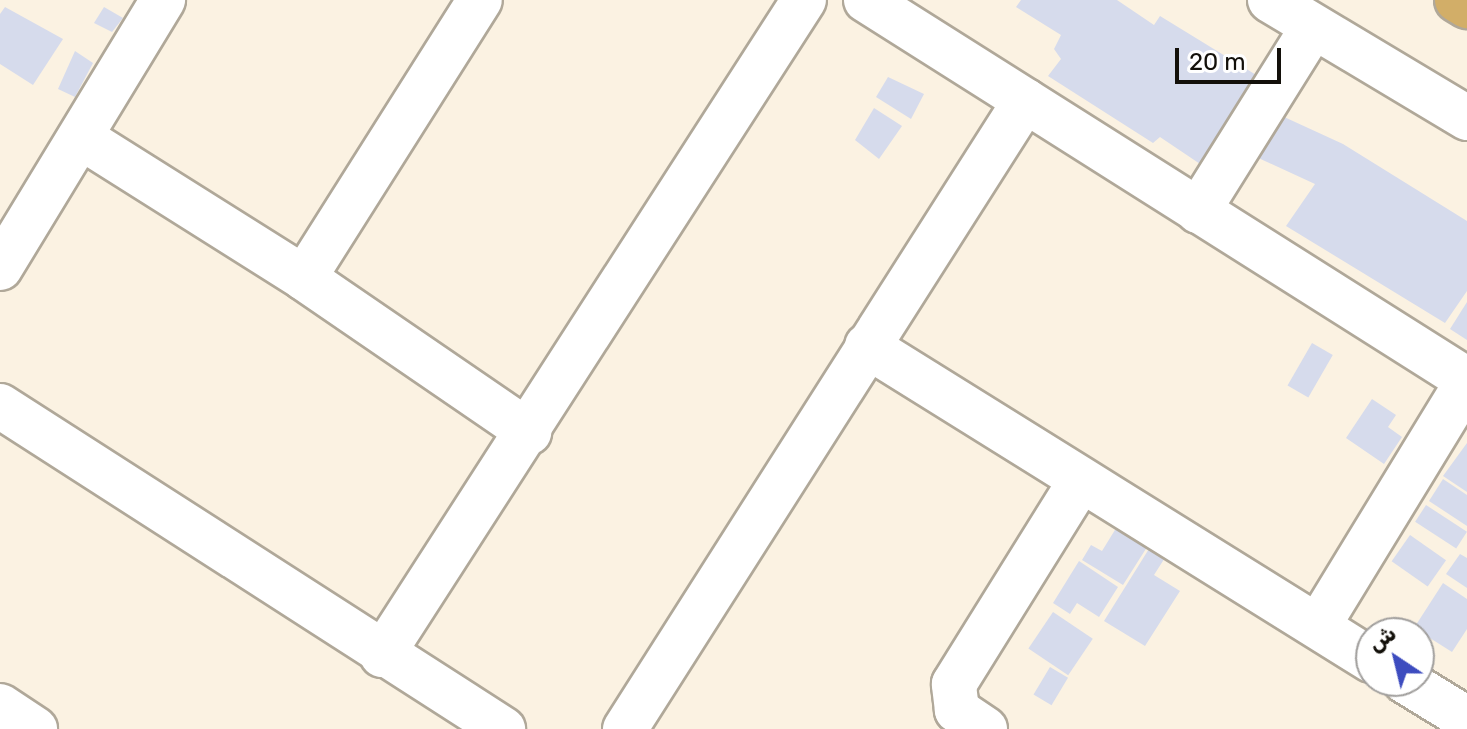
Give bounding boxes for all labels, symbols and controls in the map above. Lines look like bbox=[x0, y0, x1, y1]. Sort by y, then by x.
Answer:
scale bar bbox=[1179, 32, 1285, 82]
text: 20 m bbox=[1189, 48, 1246, 76]
north arrow bbox=[1355, 617, 1435, 697]
text: ش bbox=[1363, 620, 1401, 658]

